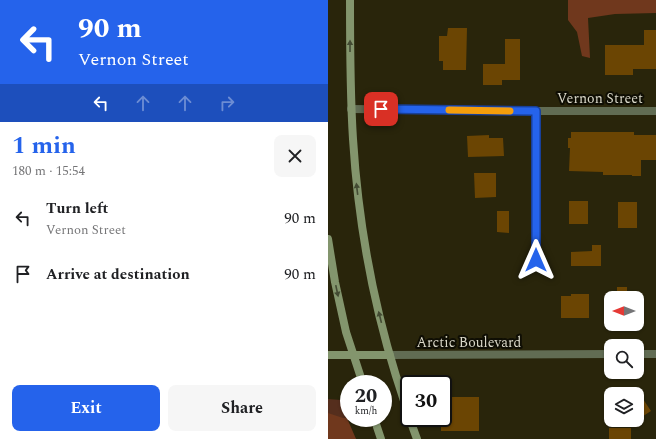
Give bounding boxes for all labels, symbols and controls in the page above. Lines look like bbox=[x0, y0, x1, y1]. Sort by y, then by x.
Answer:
text: 90 m bbox=[78, 7, 142, 50]
icon: left bbox=[12, 16, 64, 68]
one-way arrow bbox=[347, 39, 353, 52]
text: Vernon Street bbox=[78, 46, 189, 73]
street label: Vernon Street bbox=[557, 88, 643, 109]
icon: left bbox=[90, 92, 112, 114]
icon: ahead bbox=[132, 92, 154, 114]
icon: ahead bbox=[174, 92, 196, 114]
icon: right bbox=[216, 92, 238, 114]
pin bbox=[364, 92, 398, 126]
icon: arrive bbox=[370, 98, 392, 120]
text: 1 min bbox=[12, 128, 76, 164]
button: close bbox=[274, 135, 316, 177]
text: 180 m · 15:54 bbox=[12, 161, 85, 181]
one-way arrow bbox=[354, 183, 361, 195]
text: Turn left bbox=[46, 197, 108, 220]
icon: left bbox=[12, 207, 34, 229]
text: 90 m bbox=[284, 207, 316, 230]
text: Vernon Street bbox=[46, 220, 126, 240]
position arrow bbox=[515, 239, 557, 281]
icon: arrive bbox=[12, 263, 34, 285]
text: Arrive at destination bbox=[46, 263, 190, 286]
text: 90 m bbox=[284, 263, 316, 286]
one-way arrow bbox=[335, 285, 341, 297]
north arrow bbox=[604, 291, 644, 331]
map controls bbox=[604, 291, 644, 427]
one-way arrow bbox=[377, 311, 383, 323]
street label: Arctic Boulevard bbox=[417, 332, 522, 353]
button: search bbox=[604, 339, 644, 379]
speed limit sign: 30 bbox=[400, 375, 452, 427]
text: 20 bbox=[355, 381, 377, 411]
button: Exit bbox=[12, 385, 160, 431]
button: Share bbox=[168, 385, 316, 431]
button: layers bbox=[604, 387, 644, 427]
text: km/h bbox=[355, 403, 377, 419]

